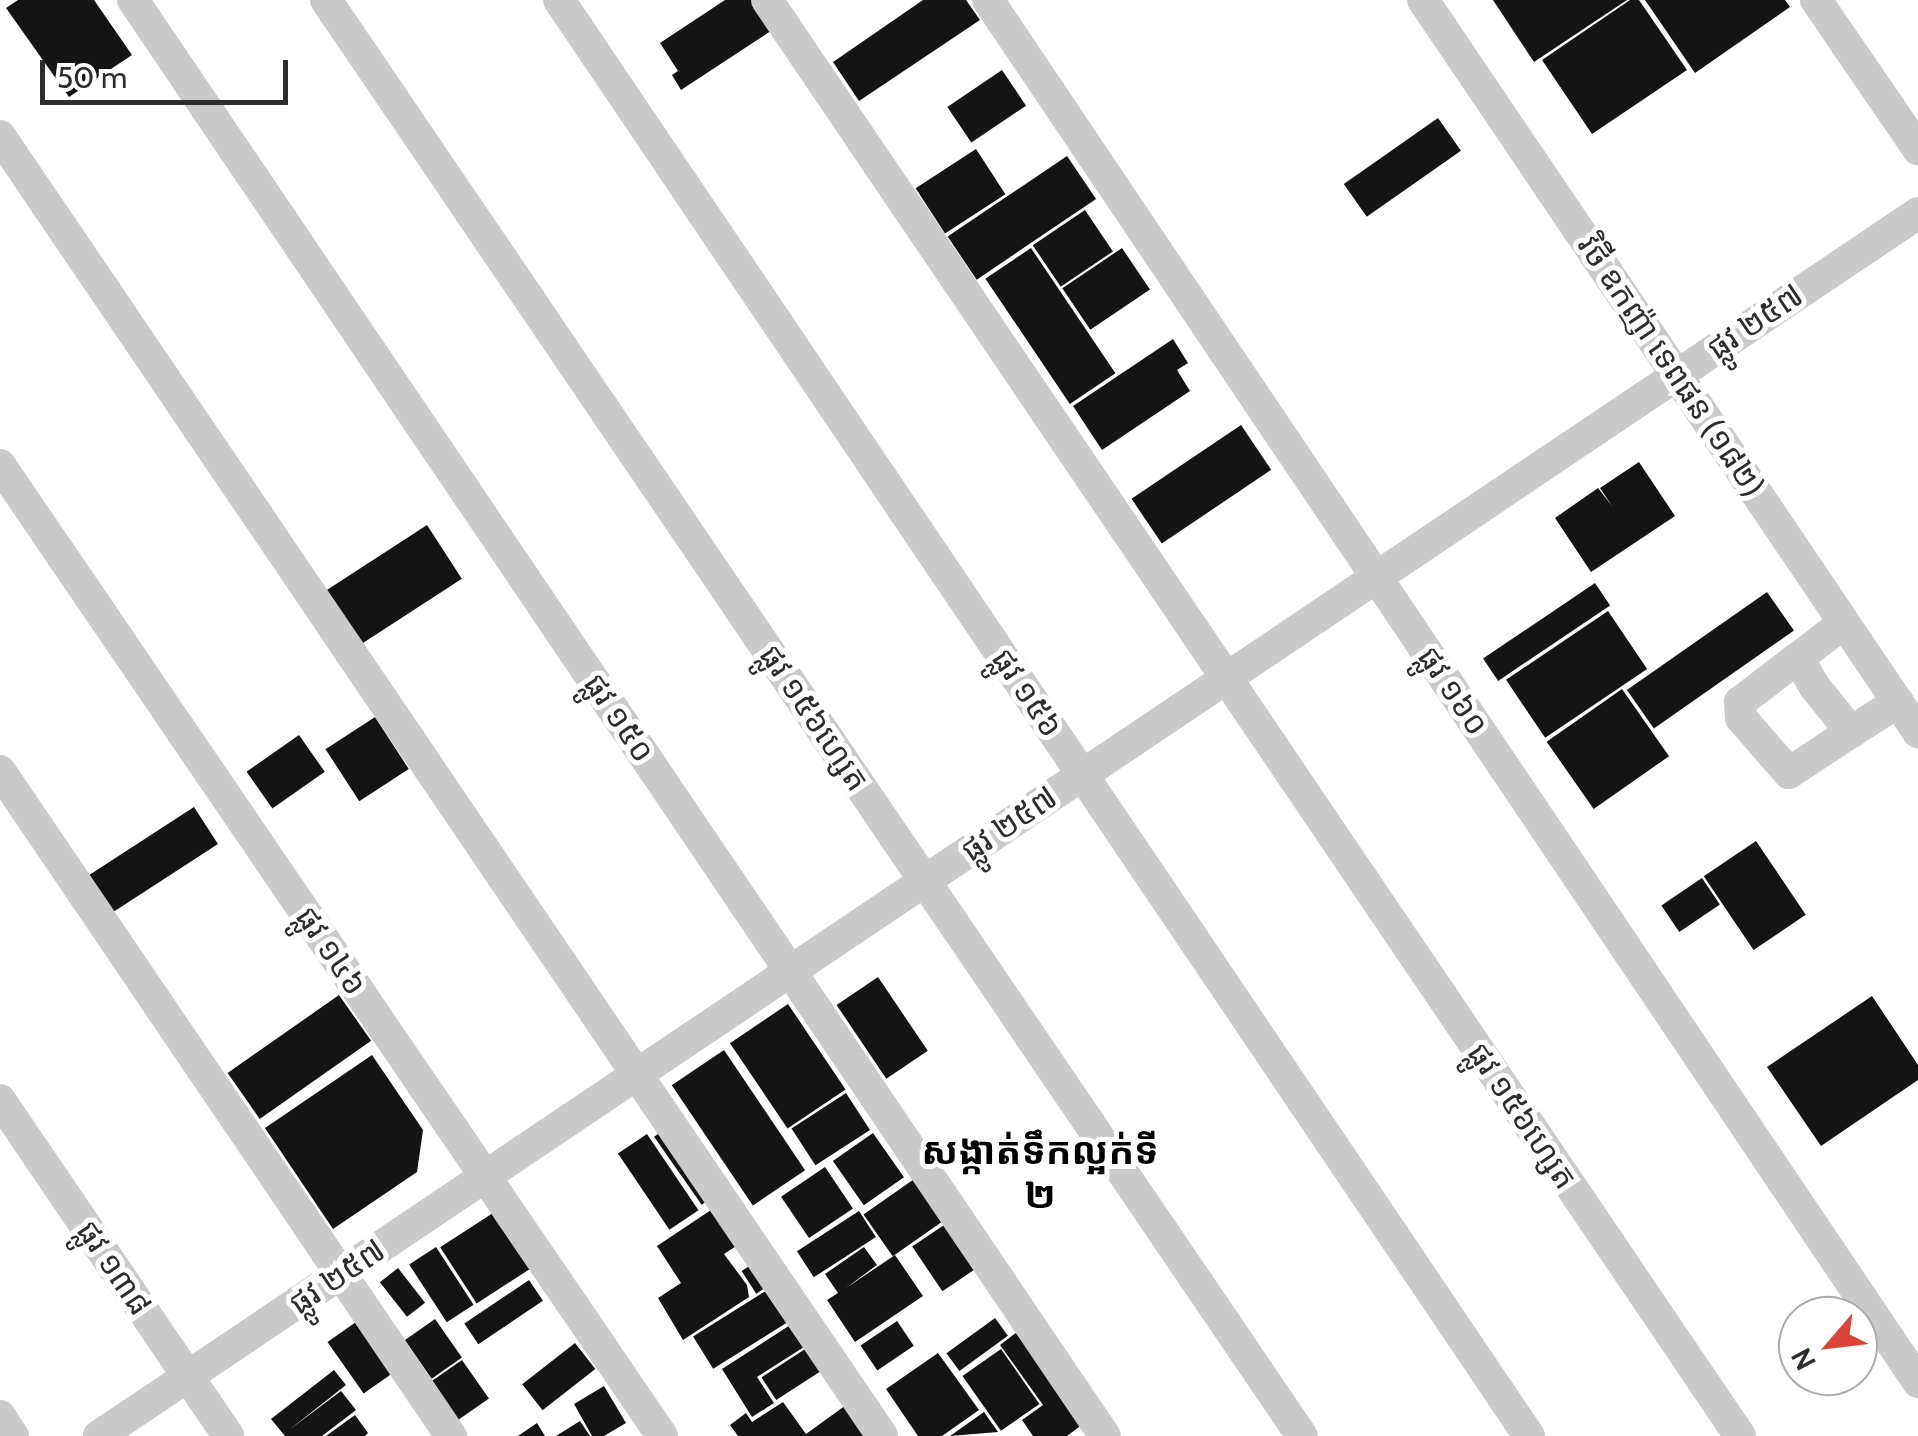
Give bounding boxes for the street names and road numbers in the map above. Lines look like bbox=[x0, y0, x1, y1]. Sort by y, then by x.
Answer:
street label: វិថី ឧកញ៉ា ទេពផន (១៨២) bbox=[1569, 228, 1773, 504]
street label: ផ្លូវ ២៥៧ bbox=[1700, 276, 1810, 368]
street label: ផ្លូវ ១៥៦ហ្សេត bbox=[751, 638, 877, 798]
street label: ផ្លូវ ១៦០ bbox=[1409, 639, 1497, 743]
street label: ផ្លូវ ១៥៦ bbox=[983, 641, 1071, 745]
street label: ផ្លូវ ១៥០ bbox=[575, 666, 663, 770]
street label: ផ្លូវ ២៥៧ bbox=[954, 778, 1064, 870]
street label: ផ្លូវ ១៤៦ bbox=[287, 899, 375, 1003]
street label: ផ្លូវ ១៥៦ហ្សេត bbox=[1459, 1036, 1585, 1196]
street label: ផ្លូវ ១៣៨ bbox=[68, 1213, 160, 1323]
street label: ផ្លូវ ២៥៧ bbox=[282, 1231, 392, 1323]

